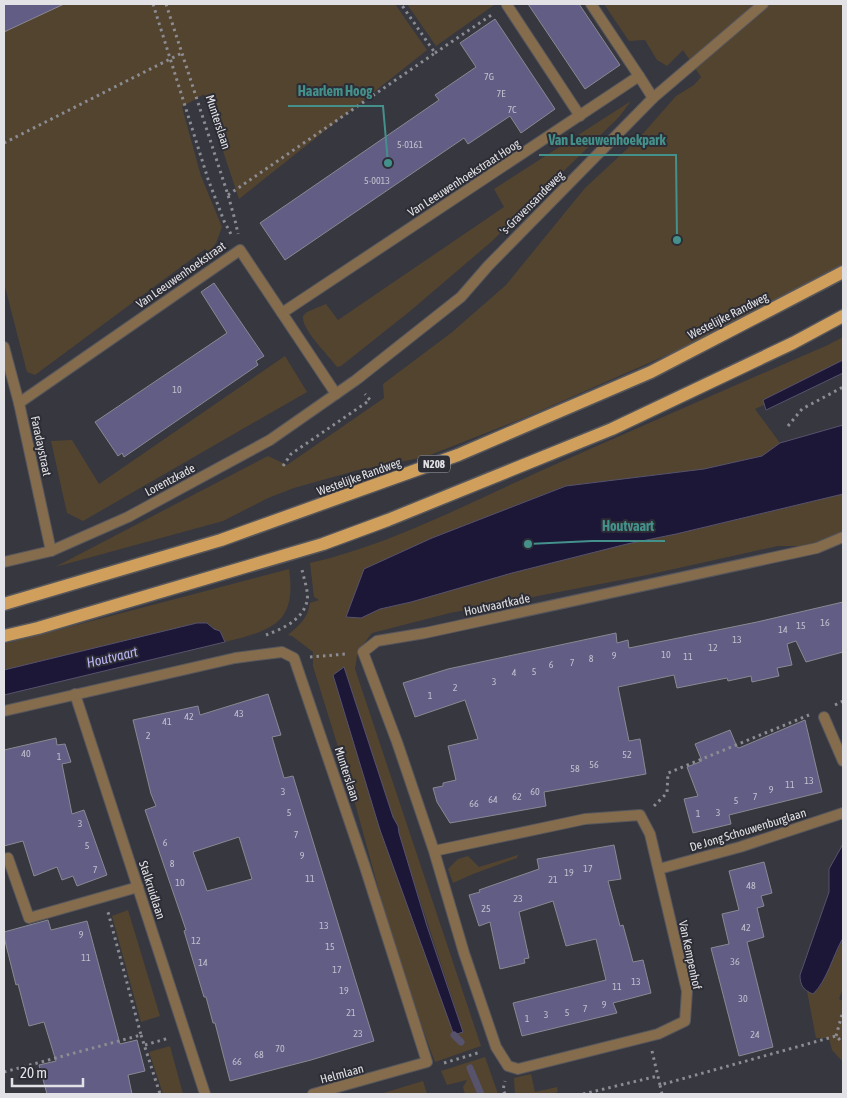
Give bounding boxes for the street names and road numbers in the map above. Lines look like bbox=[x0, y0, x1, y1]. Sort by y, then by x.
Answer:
street label: Munterslaan bbox=[203, 93, 233, 151]
street label: Van Leeuwenhoekstraat Hoog bbox=[405, 136, 523, 220]
street label: 's-Gravensandeweg bbox=[497, 167, 568, 238]
street label: Van Leeuwenhoekstraat bbox=[134, 239, 229, 311]
street label: Westelijke Randweg bbox=[685, 289, 771, 342]
street label: Faradaystraat bbox=[28, 415, 54, 478]
street label: Westelijke Randweg bbox=[315, 455, 404, 499]
road number: N208 bbox=[418, 456, 450, 472]
street label: Lorentzkade bbox=[142, 461, 198, 499]
street label: Houtvaartkade bbox=[463, 591, 531, 619]
street label: Munterslaan bbox=[332, 745, 362, 803]
street label: De Jong Schouwenburglaan bbox=[688, 806, 808, 854]
street label: Stalkruidlaan bbox=[136, 859, 168, 921]
street label: Van Kempenhof bbox=[676, 919, 704, 991]
street label: Helmlaan bbox=[319, 1061, 365, 1087]

